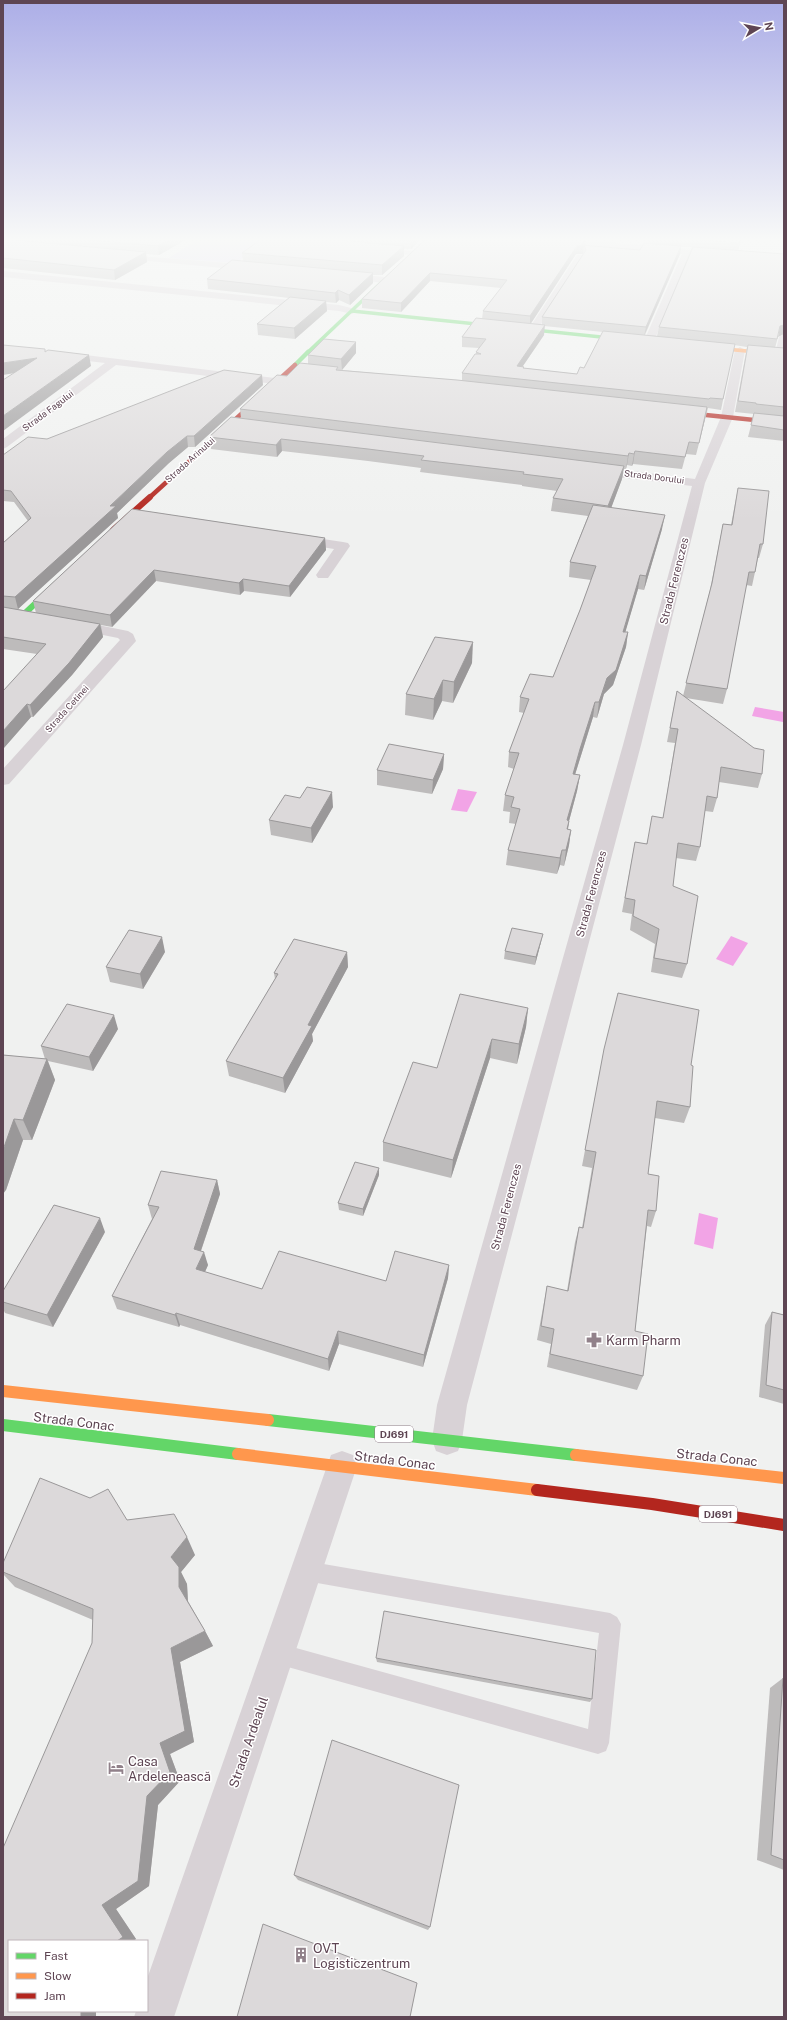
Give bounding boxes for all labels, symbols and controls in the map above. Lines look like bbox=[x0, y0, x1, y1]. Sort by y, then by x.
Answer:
north arrow bbox=[739, 8, 779, 48]
text: N bbox=[762, 21, 776, 32]
street label: Strada Fagului bbox=[20, 388, 75, 433]
street label: Strada Arinului bbox=[163, 434, 217, 485]
street label: Strada Dorului bbox=[623, 467, 685, 486]
street label: Strada Ferenczes bbox=[657, 536, 691, 626]
street label: Strada Cetinei bbox=[43, 683, 91, 734]
street label: Strada Ferenczes bbox=[574, 849, 608, 939]
street label: Strada Ferenczes bbox=[489, 1162, 523, 1252]
pharmacy icon: Karm Pharm bbox=[585, 1331, 603, 1349]
place label: Karm Pharm bbox=[606, 1333, 681, 1348]
street label: Strada Conac bbox=[32, 1409, 115, 1434]
road number: DJ691 bbox=[375, 1426, 413, 1442]
street label: Strada Conac bbox=[676, 1446, 758, 1469]
street label: Strada Conac bbox=[353, 1448, 436, 1473]
road number: DJ691 bbox=[699, 1506, 737, 1522]
street label: Strada Ardealul bbox=[226, 1695, 271, 1790]
place label: Casa Ardelenească bbox=[128, 1754, 211, 1784]
hotel icon: Casa Ardelenească bbox=[107, 1759, 125, 1777]
legend bbox=[8, 1940, 148, 2012]
place label: OVT Logisticzentrum bbox=[313, 1941, 410, 1971]
building icon: OVT Logisticzentrum bbox=[292, 1946, 310, 1964]
text: Fast bbox=[44, 1949, 69, 1963]
text: Slow bbox=[44, 1969, 72, 1983]
text: Jam bbox=[44, 1989, 66, 2003]

